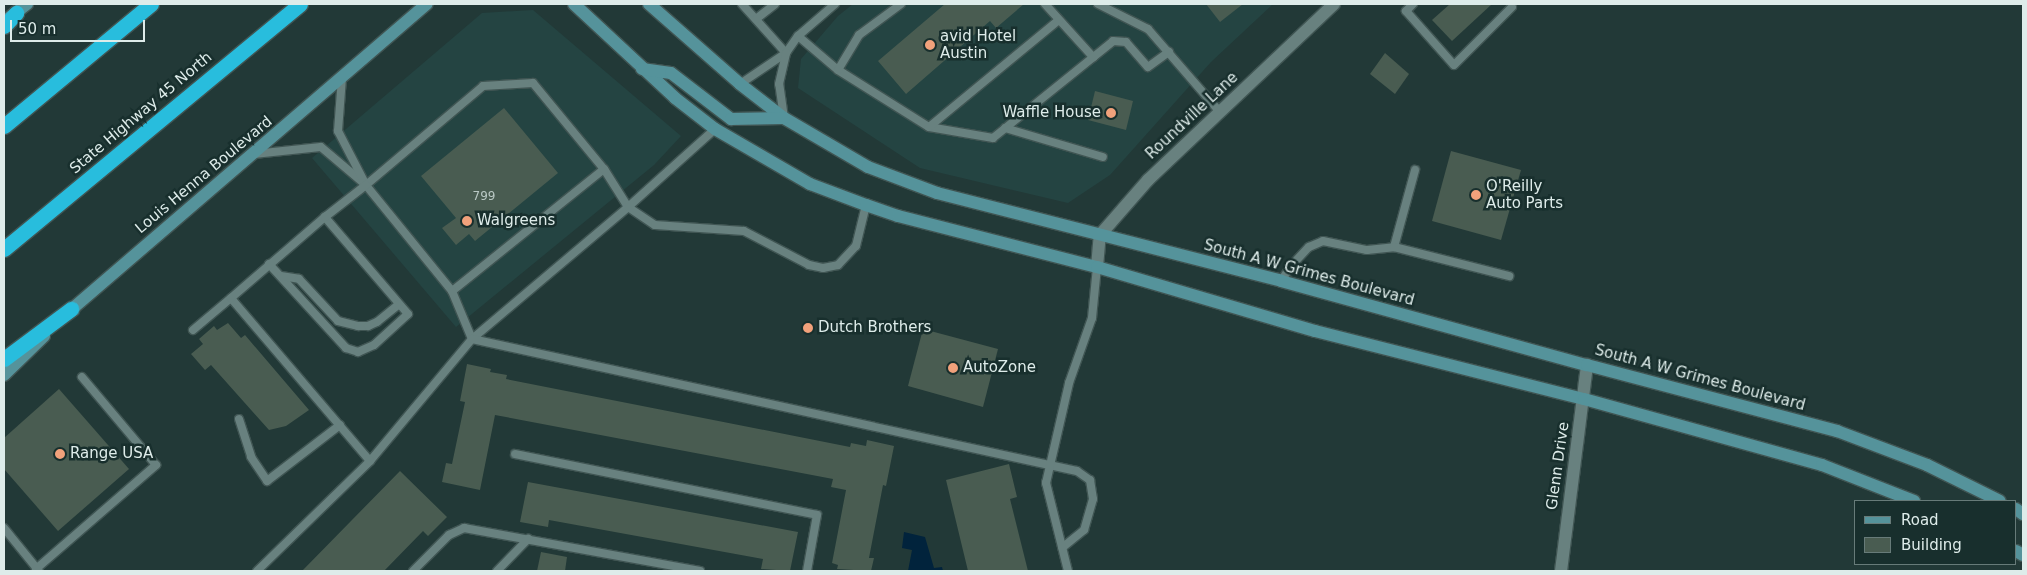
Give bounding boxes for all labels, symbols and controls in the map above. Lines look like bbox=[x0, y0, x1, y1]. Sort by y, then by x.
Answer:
scale bar bbox=[12, 10, 148, 42]
text: 50 m bbox=[18, 20, 56, 38]
place label: avid Hotel Austin bbox=[940, 27, 1016, 62]
marker: avid Hotel Austin bbox=[924, 39, 936, 51]
street label: State Highway 45 North bbox=[66, 48, 216, 178]
street label: Roundville Lane bbox=[1142, 69, 1242, 163]
place label: Waffle House bbox=[1002, 104, 1101, 122]
marker: Waffle House bbox=[1105, 107, 1117, 119]
street label: Louis Henna Boulevard bbox=[132, 113, 276, 237]
place label: O'Reilly Auto Parts bbox=[1486, 177, 1563, 212]
marker: O'Reilly Auto Parts bbox=[1470, 189, 1482, 201]
house number: 799 bbox=[473, 190, 495, 204]
place label: Walgreens bbox=[477, 212, 555, 230]
marker: Walgreens bbox=[461, 215, 473, 227]
street label: South A W Grimes Boulevard bbox=[1202, 236, 1416, 310]
place label: Dutch Brothers bbox=[818, 319, 931, 337]
marker: Dutch Brothers bbox=[802, 322, 814, 334]
street label: South A W Grimes Boulevard bbox=[1593, 341, 1807, 415]
place label: AutoZone bbox=[963, 359, 1036, 377]
marker: AutoZone bbox=[947, 362, 959, 374]
street label: Glenn Drive bbox=[1543, 421, 1573, 511]
place label: Range USA bbox=[70, 445, 153, 463]
marker: Range USA bbox=[54, 448, 66, 460]
legend bbox=[1854, 500, 2017, 565]
text: Road bbox=[1901, 511, 1939, 529]
text: Building bbox=[1901, 536, 1962, 554]

